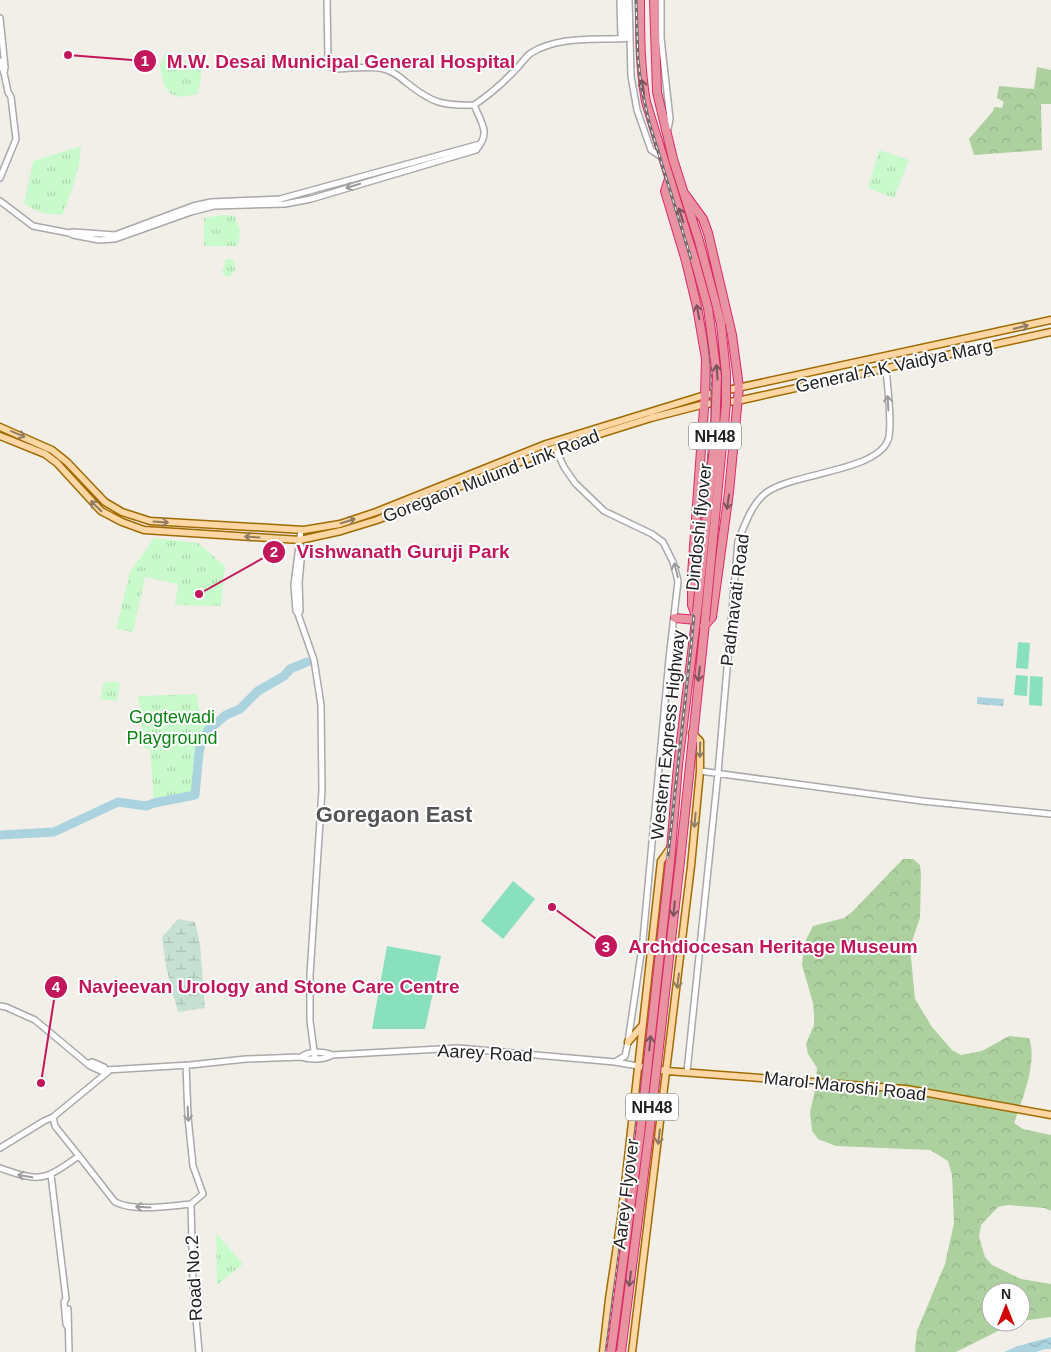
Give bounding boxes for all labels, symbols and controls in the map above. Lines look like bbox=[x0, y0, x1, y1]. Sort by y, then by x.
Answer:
callout: M.W. Desai Municipal General Hospital bbox=[132, 44, 526, 78]
text: M.W. Desai Municipal General Hospital bbox=[167, 51, 515, 72]
text: 1 bbox=[141, 52, 149, 69]
one-way arrow bbox=[638, 79, 648, 95]
one-way arrow bbox=[345, 182, 361, 192]
one-way arrow bbox=[676, 207, 685, 223]
one-way arrow bbox=[693, 305, 703, 321]
one-way arrow bbox=[1013, 322, 1029, 331]
street label: General A K Vaidya Marg bbox=[794, 335, 994, 397]
one-way arrow bbox=[712, 364, 721, 380]
one-way arrow bbox=[884, 396, 893, 412]
road number: NH48 bbox=[689, 422, 741, 450]
street label: Goregaon Mulund Link Road bbox=[380, 425, 602, 527]
one-way arrow bbox=[9, 430, 25, 439]
street label: Dindoshi flyover bbox=[682, 462, 716, 592]
one-way arrow bbox=[723, 493, 733, 509]
one-way arrow bbox=[89, 500, 102, 512]
one-way arrow bbox=[340, 516, 356, 525]
one-way arrow bbox=[153, 517, 169, 526]
one-way arrow bbox=[244, 532, 260, 541]
street label: Padmavati Road bbox=[717, 533, 753, 667]
callout: Vishwanath Guruji Park bbox=[262, 535, 519, 569]
text: Vishwanath Guruji Park bbox=[297, 541, 510, 562]
text: 2 bbox=[270, 543, 278, 560]
one-way arrow bbox=[670, 562, 680, 578]
street label: Western Express Highway bbox=[647, 629, 689, 841]
one-way arrow bbox=[694, 666, 704, 682]
park label: Gogtewadi Playground bbox=[126, 707, 218, 748]
one-way arrow bbox=[695, 742, 705, 758]
district label: Goregaon East bbox=[316, 802, 473, 827]
one-way arrow bbox=[691, 812, 700, 828]
one-way arrow bbox=[669, 901, 679, 917]
callout: Archdiocesan Heritage Museum bbox=[594, 929, 928, 963]
text: Archdiocesan Heritage Museum bbox=[628, 936, 918, 957]
text: 3 bbox=[602, 938, 610, 955]
callout: Navjeevan Urology and Stone Care Centre bbox=[44, 970, 470, 1004]
one-way arrow bbox=[673, 973, 683, 989]
text: Navjeevan Urology and Stone Care Centre bbox=[78, 976, 460, 997]
text: 4 bbox=[52, 978, 61, 995]
one-way arrow bbox=[645, 1036, 655, 1052]
street label: Aarey Road bbox=[437, 1041, 533, 1065]
street label: Marol-Maroshi Road bbox=[763, 1068, 927, 1104]
road number: NH48 bbox=[626, 1094, 678, 1120]
one-way arrow bbox=[183, 1106, 192, 1122]
one-way arrow bbox=[653, 1129, 663, 1145]
street label: Aarey Flyover bbox=[609, 1138, 643, 1250]
one-way arrow bbox=[18, 1170, 34, 1180]
one-way arrow bbox=[135, 1202, 151, 1211]
street label: Road No.2 bbox=[182, 1235, 206, 1321]
one-way arrow bbox=[625, 1271, 635, 1287]
north arrow bbox=[981, 1282, 1031, 1332]
text: N bbox=[1001, 1286, 1011, 1302]

